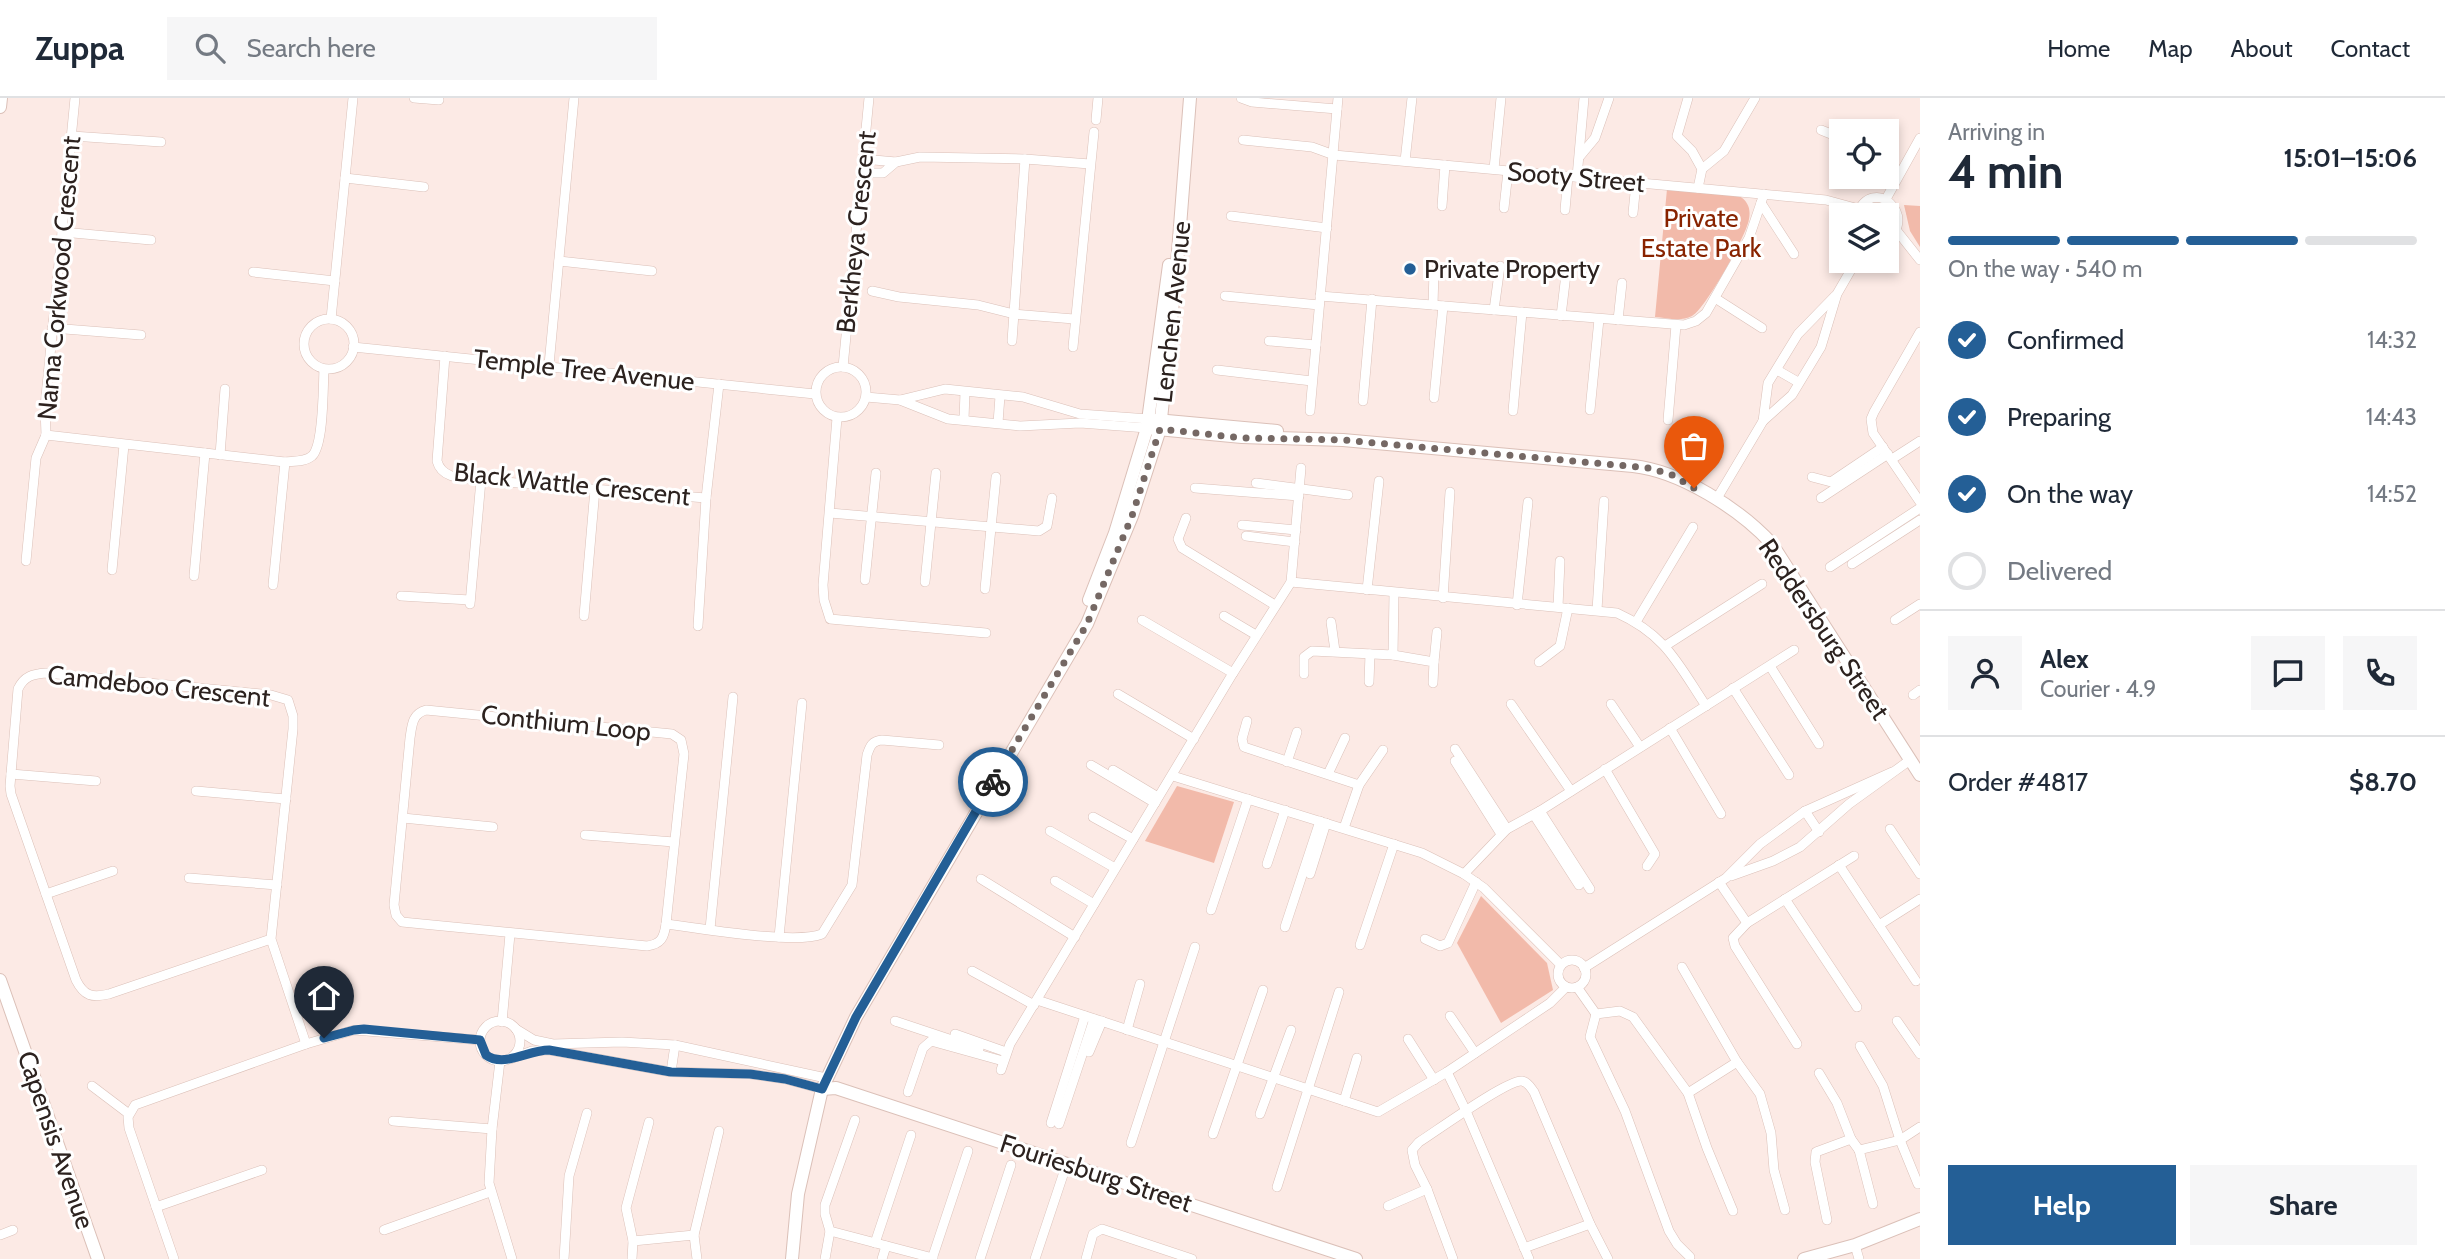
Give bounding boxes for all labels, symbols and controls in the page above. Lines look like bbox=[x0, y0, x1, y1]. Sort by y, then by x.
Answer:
search box bbox=[167, 17, 657, 80]
text: Zuppa bbox=[35, 28, 125, 68]
icon: search bbox=[191, 29, 229, 67]
text: Search here bbox=[247, 32, 376, 64]
text: Home bbox=[2047, 34, 2110, 63]
text: Map bbox=[2148, 34, 2193, 63]
text: About bbox=[2231, 34, 2293, 63]
text: Contact bbox=[2331, 34, 2410, 63]
text: Arriving in bbox=[1948, 118, 2045, 146]
map controls bbox=[1829, 119, 1899, 273]
button: locate bbox=[1829, 119, 1899, 189]
street label: Berkheya Crescent bbox=[829, 129, 883, 335]
street label: Nama Corkwood Crescent bbox=[31, 134, 87, 421]
text: 15:01–15:06 bbox=[2283, 142, 2417, 174]
text: 4 min bbox=[1948, 144, 2063, 200]
street label: Sooty Street bbox=[1506, 155, 1646, 199]
park label: Private Estate Park bbox=[1641, 202, 1762, 264]
button: layers bbox=[1829, 203, 1899, 273]
street label: Lenchen Avenue bbox=[1147, 219, 1197, 405]
place label: Private Property bbox=[1424, 253, 1600, 285]
text: On the way · 540 m bbox=[1948, 255, 2143, 283]
marker: Private Property bbox=[1402, 261, 1418, 277]
icon: check bbox=[1948, 321, 1986, 359]
text: Confirmed bbox=[2007, 324, 2124, 356]
text: 14:32 bbox=[2367, 326, 2417, 354]
street label: Temple Tree Avenue bbox=[472, 342, 696, 398]
icon: check bbox=[1948, 398, 1986, 436]
text: Preparing bbox=[2007, 401, 2111, 433]
text: 14:43 bbox=[2366, 403, 2417, 431]
pin bbox=[1664, 416, 1724, 488]
icon: bag bbox=[1675, 427, 1713, 465]
street label: Black Wattle Crescent bbox=[452, 456, 692, 512]
icon: check bbox=[1948, 475, 1986, 513]
text: On the way bbox=[2007, 478, 2133, 510]
text: 14:52 bbox=[2367, 480, 2417, 508]
street label: Reddersburg Street bbox=[1752, 532, 1896, 726]
text: Delivered bbox=[2007, 555, 2112, 587]
button: person bbox=[1948, 636, 2022, 710]
button: chat bbox=[2251, 636, 2325, 710]
button: phone bbox=[2343, 636, 2417, 710]
text: Alex bbox=[2040, 643, 2089, 675]
street label: Camdeboo Crescent bbox=[46, 658, 272, 714]
text: Courier · 4.9 bbox=[2040, 675, 2156, 703]
street label: Conthium Loop bbox=[479, 698, 653, 748]
courier bbox=[958, 747, 1028, 817]
icon: bike bbox=[974, 763, 1012, 801]
text: Order #4817 bbox=[1948, 766, 2088, 798]
text: $8.70 bbox=[2349, 766, 2417, 798]
pin bbox=[294, 966, 354, 1038]
icon: home bbox=[305, 977, 343, 1015]
street label: Capensis Avenue bbox=[11, 1047, 101, 1233]
street label: Fouriesburg Street bbox=[996, 1127, 1196, 1219]
button: Help bbox=[1948, 1165, 2176, 1245]
button: Share bbox=[2190, 1165, 2417, 1245]

